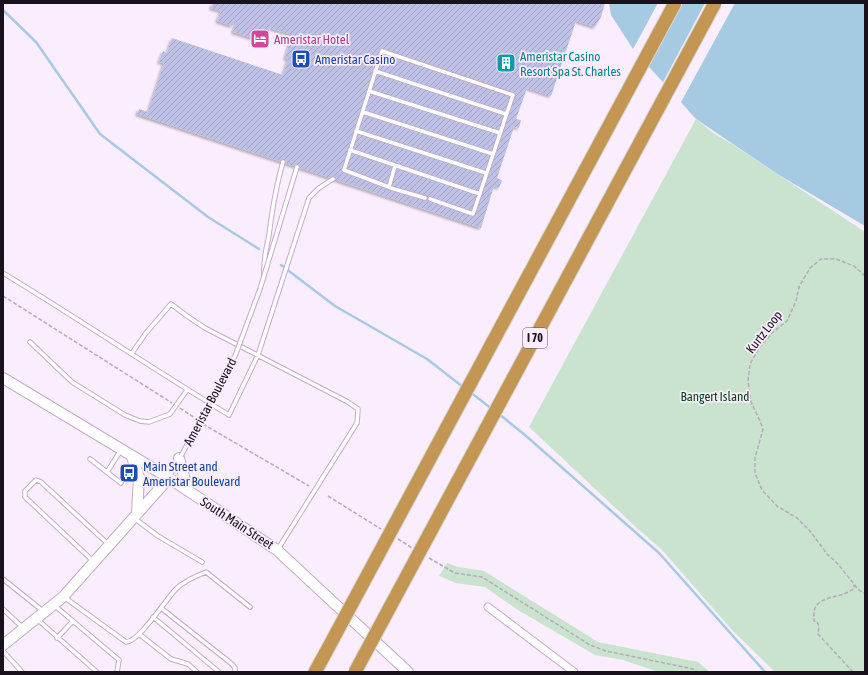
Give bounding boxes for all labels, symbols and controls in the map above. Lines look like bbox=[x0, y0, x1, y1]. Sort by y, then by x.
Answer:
hotel icon: Ameristar Hotel bbox=[249, 28, 271, 50]
place label: Ameristar Hotel bbox=[274, 32, 350, 47]
bus stop icon: Ameristar Casino bbox=[290, 48, 312, 70]
place label: Ameristar Casino Resort Spa St. Charles bbox=[520, 49, 621, 79]
place label: Ameristar Casino bbox=[315, 52, 395, 67]
building icon: Ameristar Casino Resort Spa St. Charles bbox=[495, 52, 517, 74]
street label: Kurtz Loop bbox=[743, 308, 785, 356]
road number: I 70 bbox=[523, 328, 547, 348]
street label: Ameristar Boulevard bbox=[181, 355, 239, 449]
park label: Bangert Island bbox=[681, 389, 749, 404]
place label: Main Street and Ameristar Boulevard bbox=[143, 459, 240, 489]
bus stop icon: Main Street and Ameristar Boulevard bbox=[118, 462, 140, 484]
street label: South Main Street bbox=[198, 494, 277, 552]

